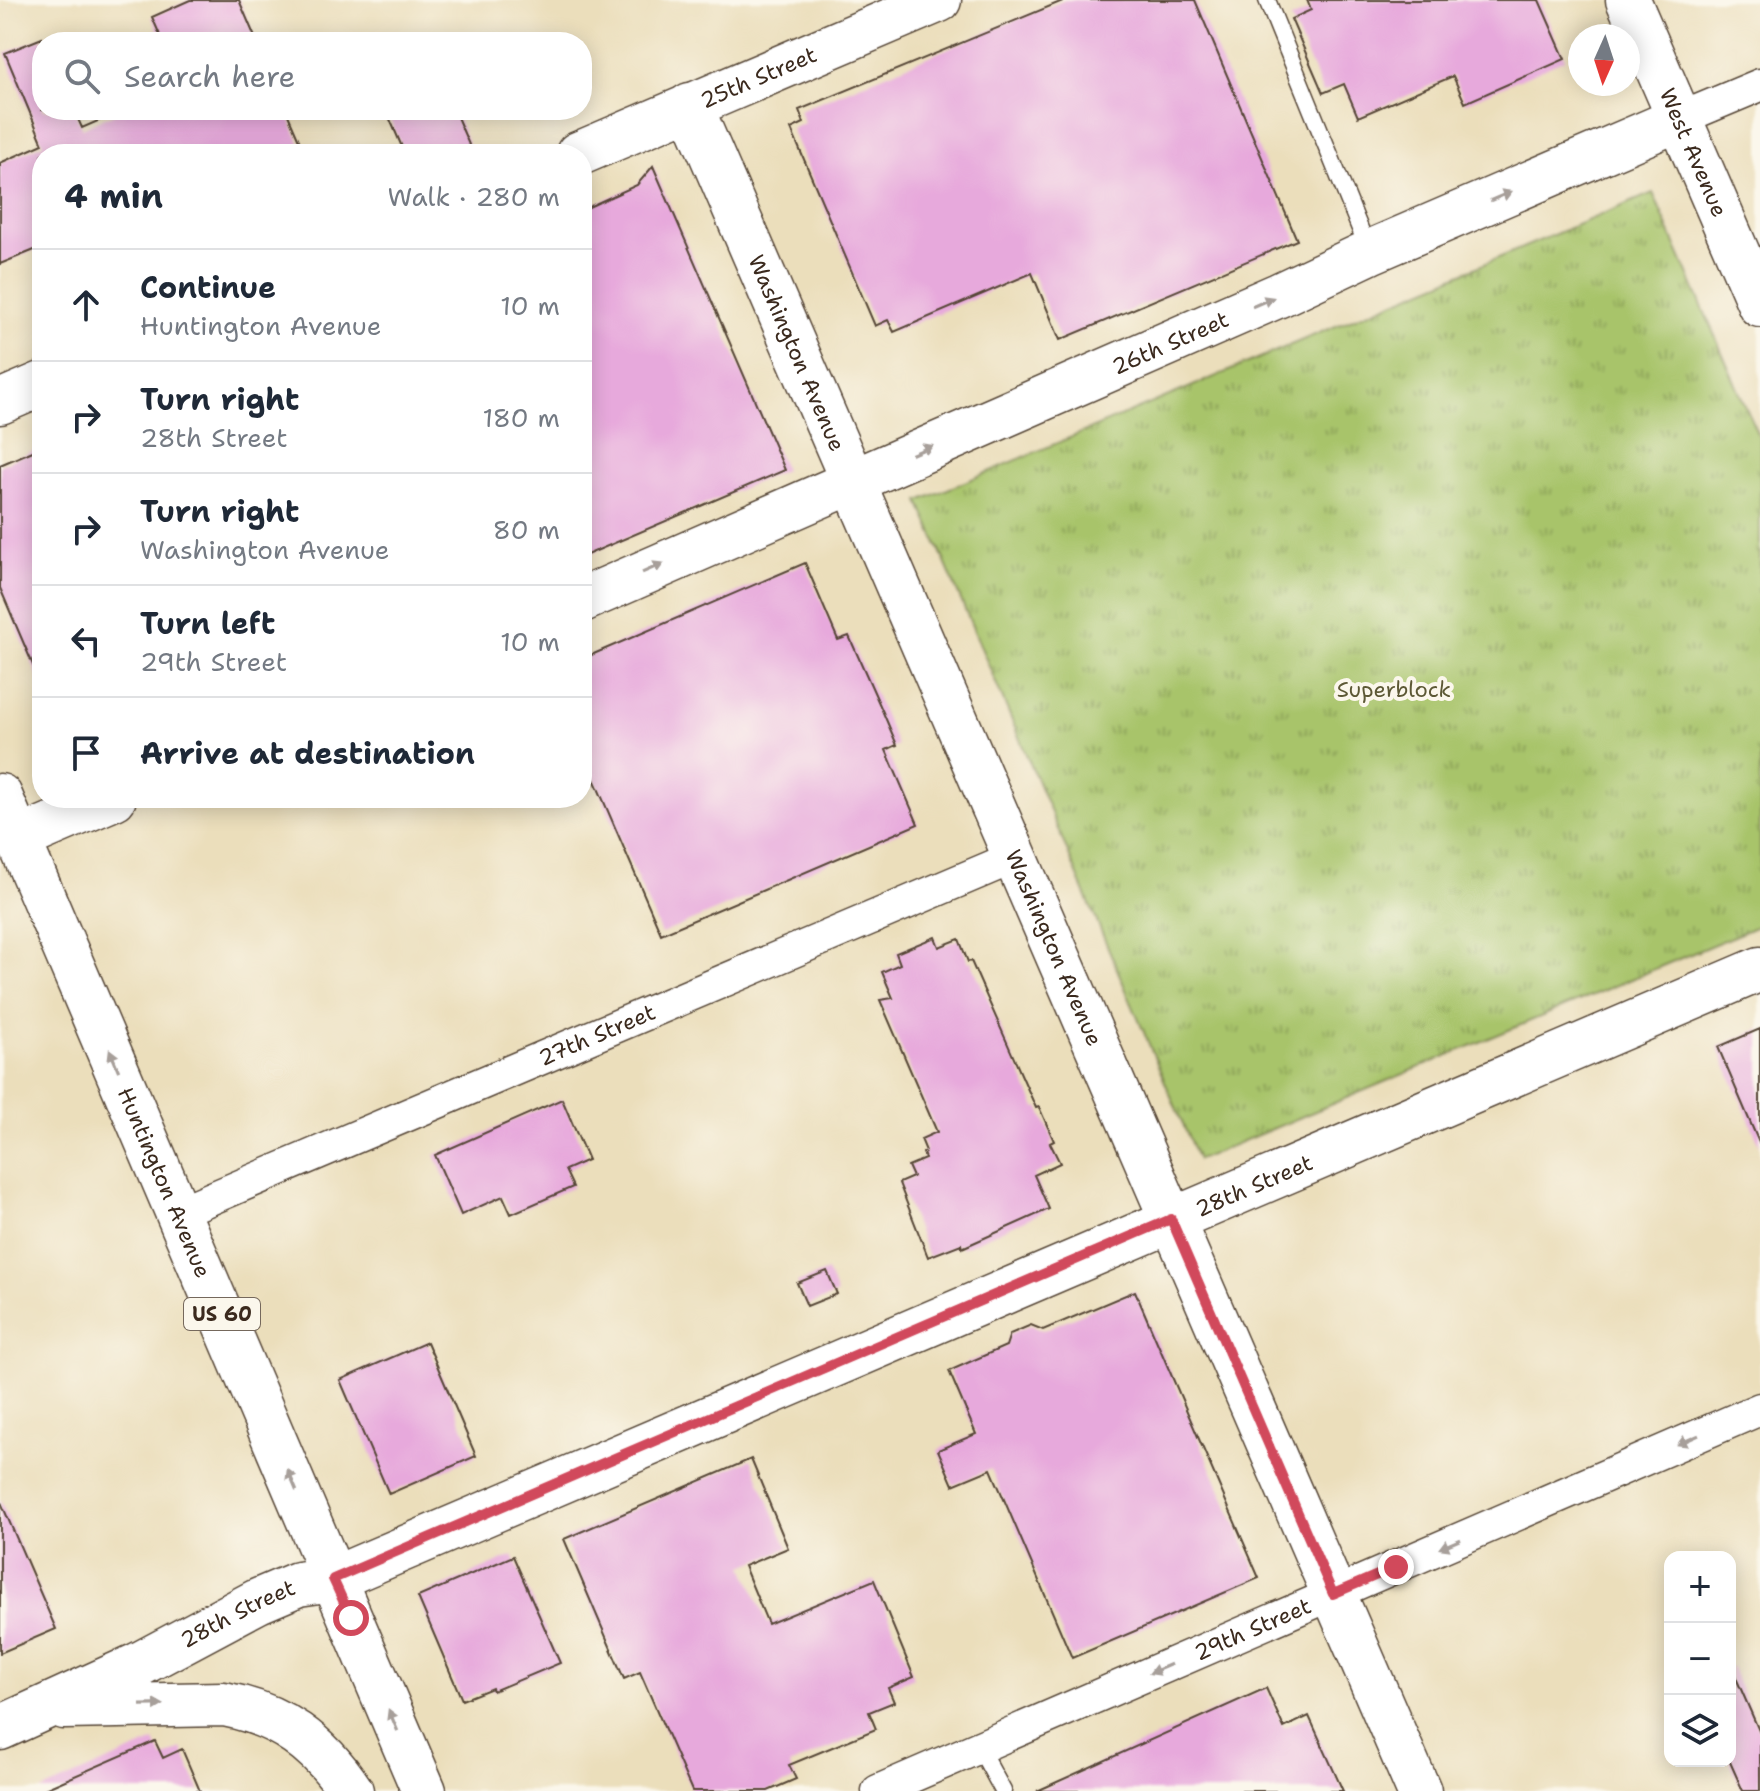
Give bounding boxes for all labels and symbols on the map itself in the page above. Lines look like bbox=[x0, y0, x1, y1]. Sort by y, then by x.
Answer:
north arrow bbox=[1568, 24, 1640, 96]
street label: 25th Street bbox=[696, 39, 821, 115]
street label: West Avenue bbox=[1653, 83, 1735, 221]
one-way arrow bbox=[1489, 189, 1513, 202]
street label: Washington Avenue bbox=[742, 250, 852, 456]
one-way arrow bbox=[1251, 295, 1275, 308]
street label: 26th Street bbox=[1107, 304, 1233, 381]
one-way arrow bbox=[910, 443, 934, 456]
one-way arrow bbox=[641, 561, 665, 575]
park label: Superblock bbox=[1337, 675, 1451, 704]
street label: Washington Avenue bbox=[999, 845, 1110, 1050]
street label: 27th Street bbox=[534, 997, 660, 1072]
one-way arrow bbox=[107, 1048, 120, 1072]
street label: Huntington Avenue bbox=[111, 1083, 218, 1282]
street label: 28th Street bbox=[1191, 1147, 1317, 1223]
road number: US 60 bbox=[184, 1298, 260, 1330]
one-way arrow bbox=[1677, 1434, 1700, 1447]
one-way arrow bbox=[285, 1468, 299, 1492]
one-way arrow bbox=[1438, 1537, 1462, 1550]
route end bbox=[1378, 1549, 1414, 1585]
street label: 28th Street bbox=[175, 1572, 299, 1654]
street label: 29th Street bbox=[1189, 1591, 1315, 1667]
route start bbox=[333, 1600, 369, 1636]
one-way arrow bbox=[1148, 1663, 1172, 1676]
one-way arrow bbox=[140, 1699, 165, 1712]
one-way arrow bbox=[386, 1707, 399, 1731]

